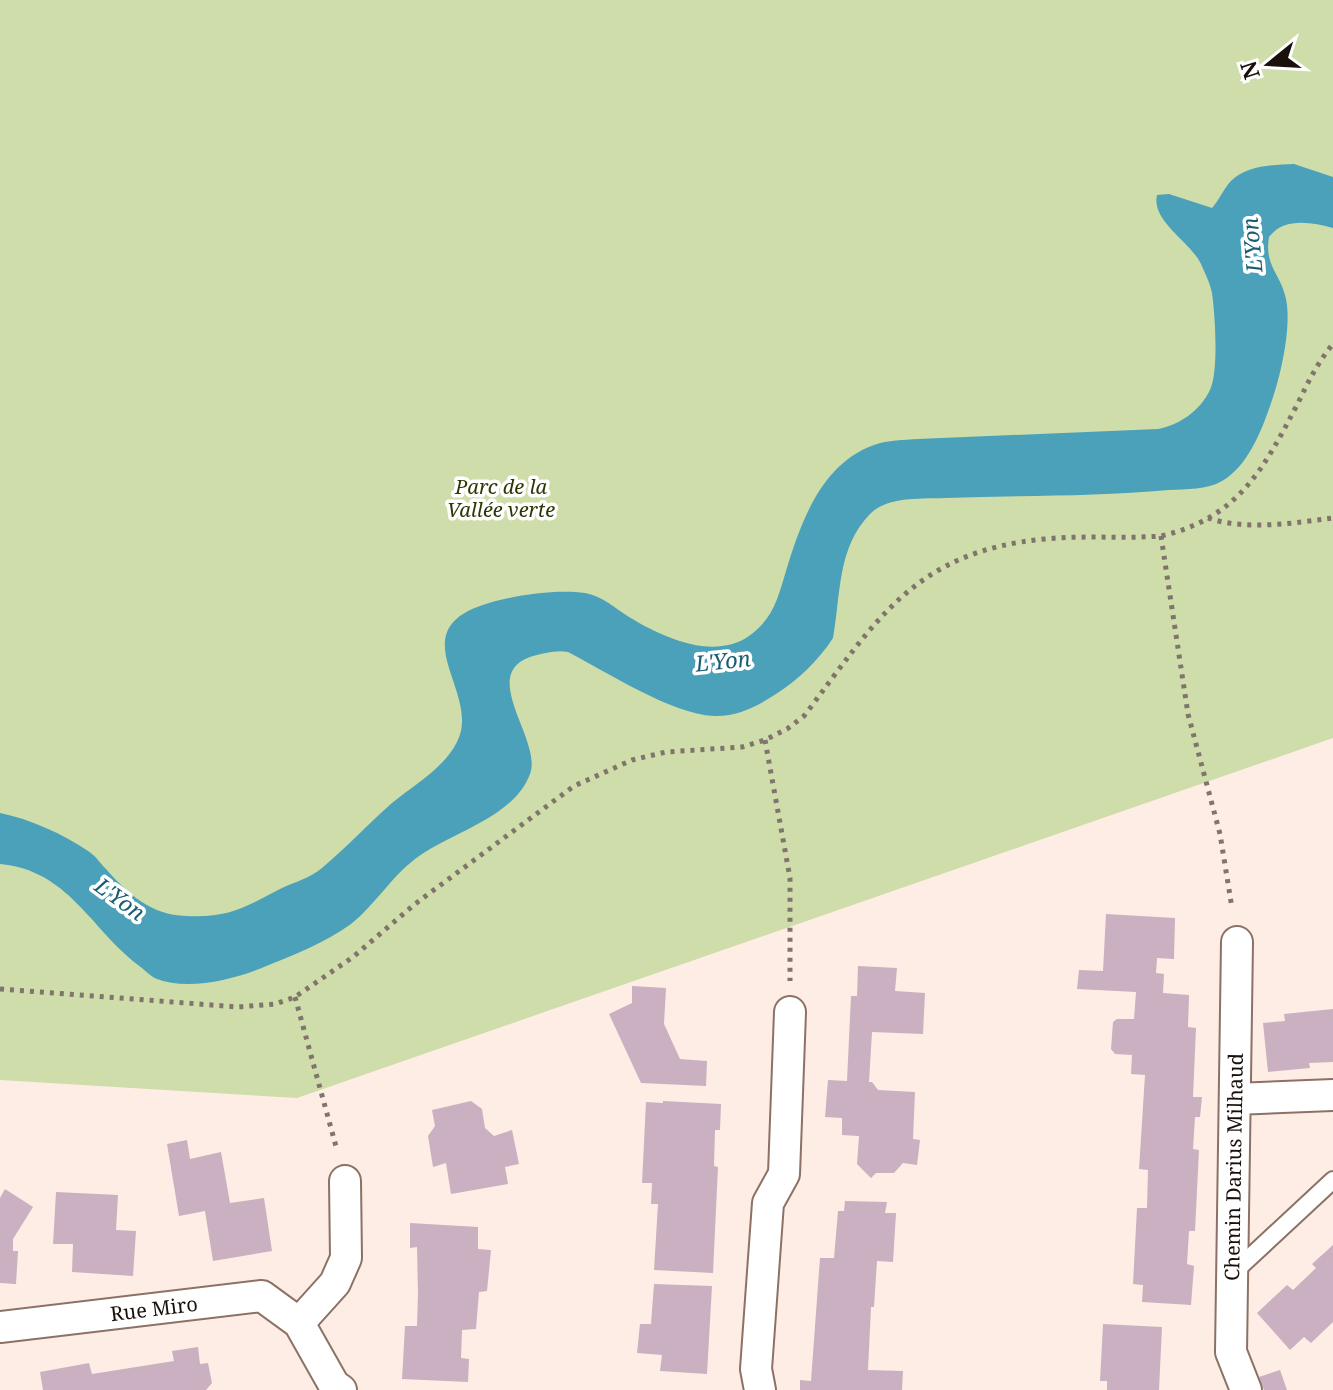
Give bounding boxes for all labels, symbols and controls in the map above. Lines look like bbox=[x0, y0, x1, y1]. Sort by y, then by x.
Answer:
north arrow bbox=[1229, 24, 1309, 104]
text: N bbox=[1232, 58, 1266, 83]
water label: L'Yon bbox=[1234, 216, 1268, 275]
park label: Parc de la Vallée verte bbox=[447, 473, 555, 523]
water label: L'Yon bbox=[693, 642, 752, 678]
water label: L'Yon bbox=[89, 869, 152, 927]
street label: Chemin Darius Milhaud bbox=[1218, 1053, 1249, 1281]
street label: Rue Miro bbox=[109, 1290, 199, 1327]

